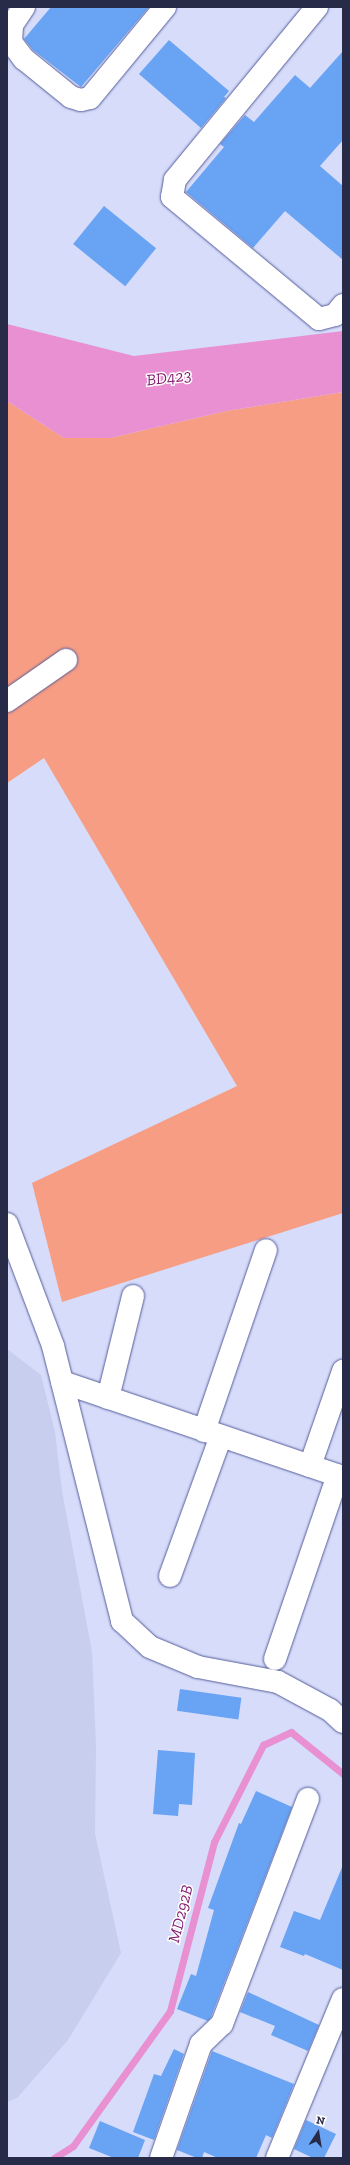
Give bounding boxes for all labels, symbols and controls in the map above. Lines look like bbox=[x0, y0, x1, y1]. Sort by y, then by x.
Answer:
water label: BD423 bbox=[146, 366, 192, 390]
water label: MD292B bbox=[165, 1883, 197, 1945]
north arrow bbox=[298, 2113, 338, 2153]
text: N bbox=[315, 2114, 326, 2128]

